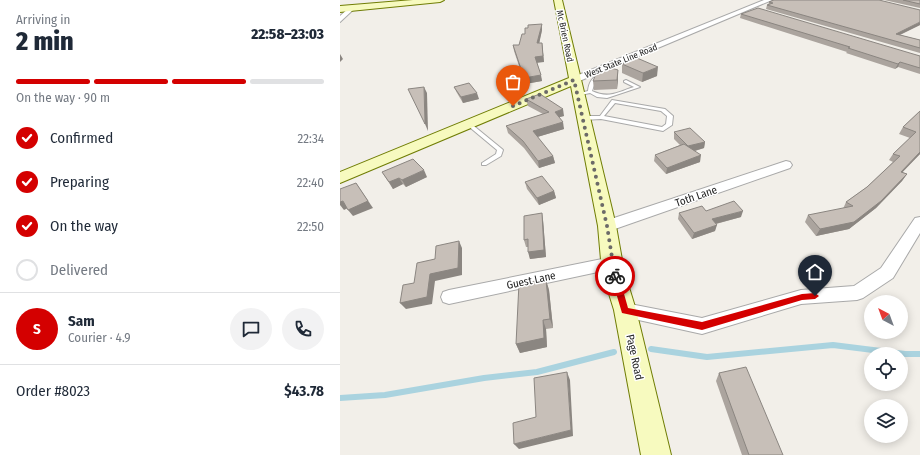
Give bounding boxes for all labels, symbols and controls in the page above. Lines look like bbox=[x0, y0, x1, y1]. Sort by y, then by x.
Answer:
street label: Mc Brien Road bbox=[555, 9, 575, 63]
text: Arriving in bbox=[16, 12, 70, 27]
text: 22:58–23:03 bbox=[251, 25, 324, 43]
text: 2 min bbox=[16, 26, 74, 57]
street label: West State Line Road bbox=[583, 42, 659, 80]
pin bbox=[496, 65, 530, 106]
icon: bag bbox=[502, 71, 524, 93]
text: On the way · 90 m bbox=[16, 90, 110, 105]
icon: check bbox=[16, 127, 38, 149]
text: Confirmed bbox=[50, 129, 113, 147]
text: 22:34 bbox=[298, 131, 324, 146]
icon: check bbox=[16, 171, 38, 193]
text: Preparing bbox=[50, 173, 109, 191]
text: 22:40 bbox=[297, 175, 324, 190]
street label: Toth Lane bbox=[673, 183, 719, 210]
icon: check bbox=[16, 215, 38, 237]
text: On the way bbox=[50, 217, 118, 235]
text: 22:50 bbox=[297, 219, 324, 234]
pin bbox=[798, 255, 832, 296]
courier bbox=[595, 256, 635, 296]
text: Delivered bbox=[50, 261, 108, 279]
icon: home bbox=[804, 261, 826, 283]
icon: bike bbox=[604, 265, 626, 287]
street label: Guest Lane bbox=[505, 269, 557, 292]
north arrow bbox=[864, 295, 908, 339]
map controls bbox=[864, 295, 908, 443]
button: chat bbox=[230, 308, 272, 350]
button: phone bbox=[282, 308, 324, 350]
text: Sam bbox=[68, 312, 95, 330]
text: S bbox=[33, 320, 41, 338]
text: Courier · 4.9 bbox=[68, 330, 131, 345]
street label: Page Road bbox=[623, 333, 646, 381]
button: locate bbox=[864, 347, 908, 391]
text: Order #8023 bbox=[16, 382, 90, 400]
text: $43.78 bbox=[284, 382, 324, 400]
button: layers bbox=[864, 399, 908, 443]

